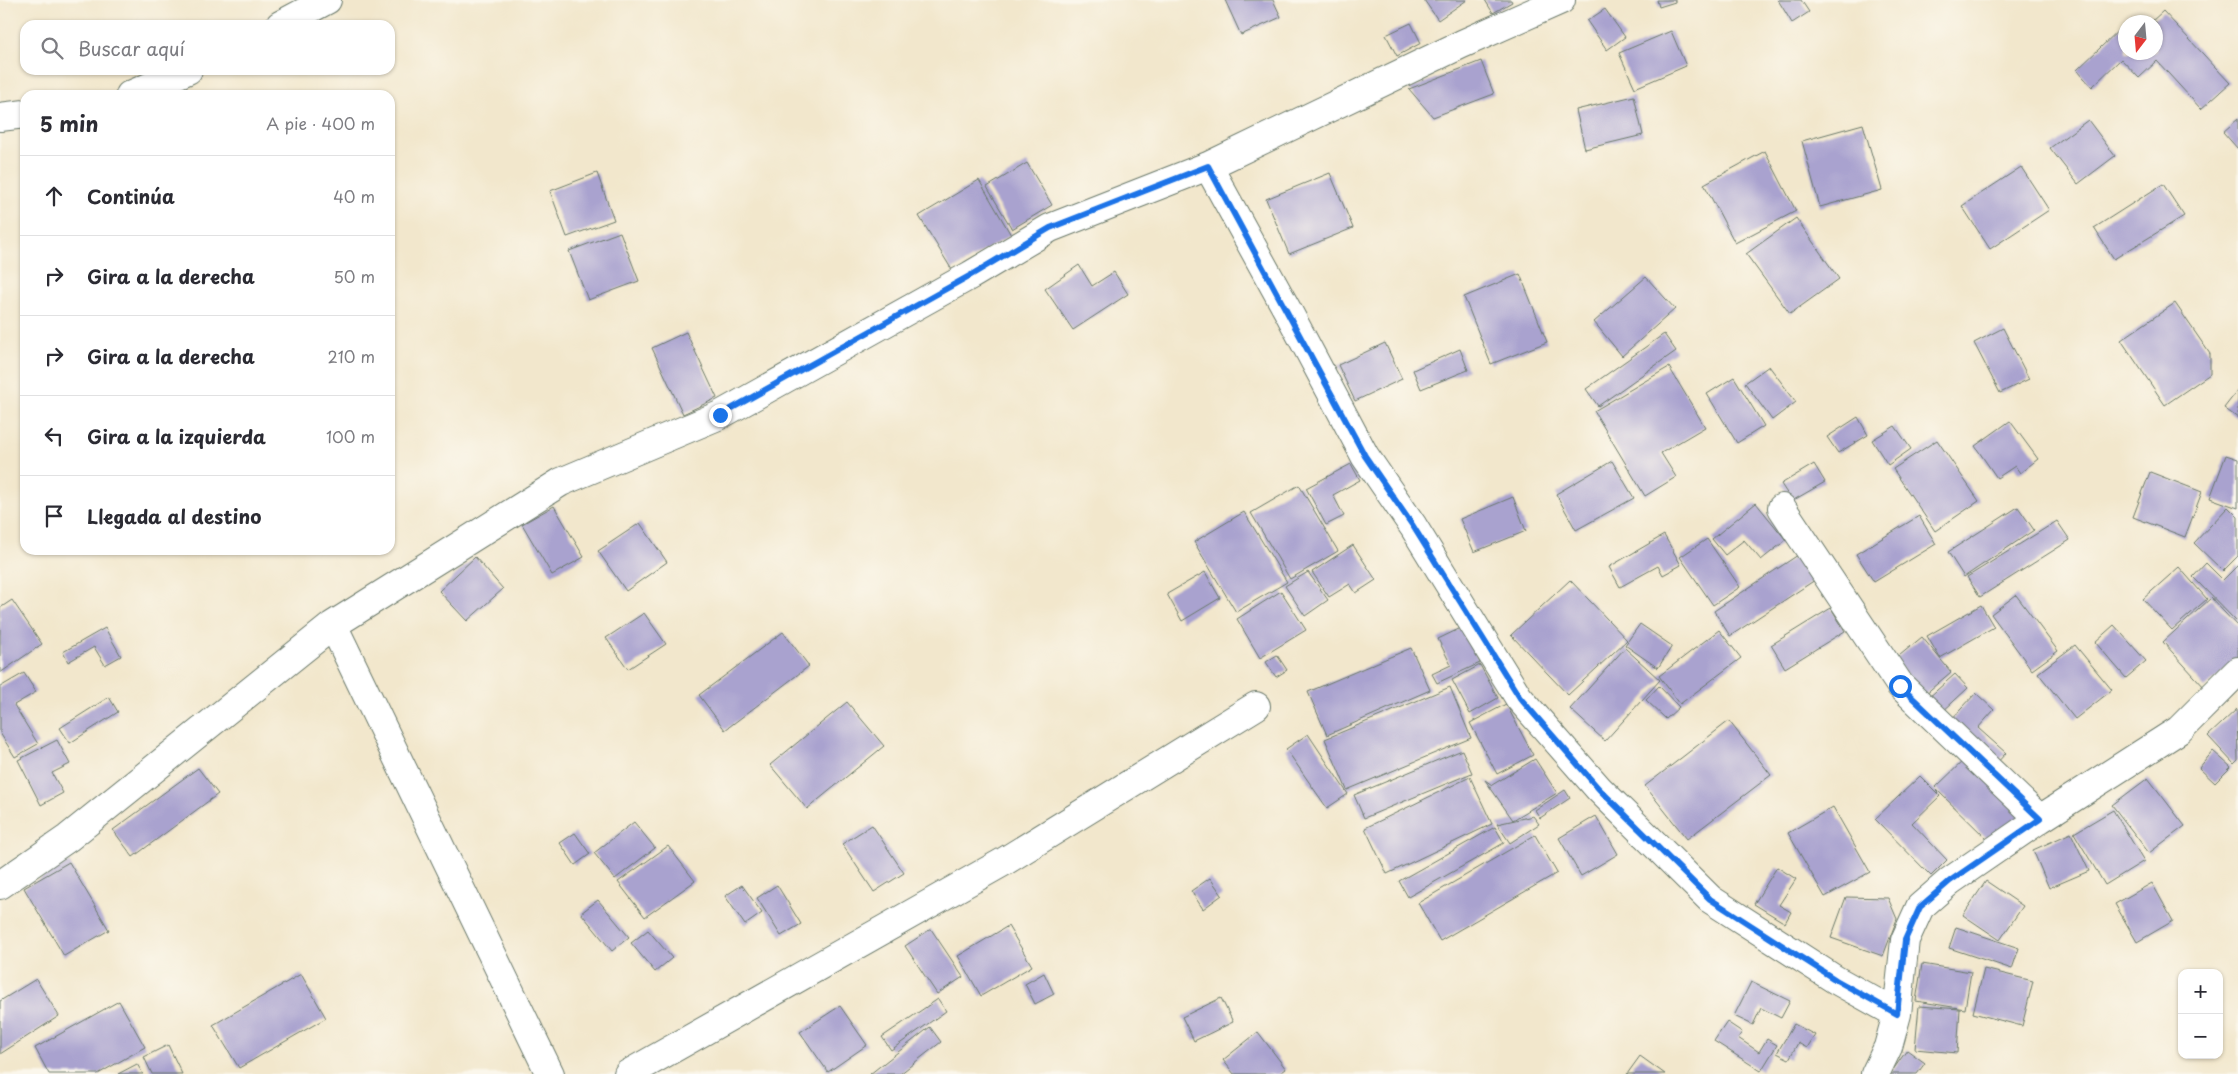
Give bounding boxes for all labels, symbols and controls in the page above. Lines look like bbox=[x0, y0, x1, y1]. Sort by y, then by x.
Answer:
north arrow bbox=[2118, 15, 2163, 60]
search box bbox=[20, 20, 395, 75]
icon: search bbox=[38, 34, 66, 62]
text: Buscar aquí bbox=[78, 34, 185, 62]
text: 5 min bbox=[40, 107, 98, 139]
text: A pie · 400 m bbox=[266, 111, 375, 135]
icon: ahead bbox=[40, 182, 68, 210]
text: Continúa bbox=[87, 182, 175, 210]
text: 40 m bbox=[333, 184, 375, 208]
icon: right bbox=[40, 262, 68, 290]
text: Gira a la derecha bbox=[87, 262, 255, 290]
text: 50 m bbox=[334, 264, 375, 288]
icon: right bbox=[40, 342, 68, 370]
text: Gira a la derecha bbox=[87, 342, 255, 370]
text: 210 m bbox=[327, 344, 375, 368]
route end bbox=[709, 404, 732, 427]
icon: left bbox=[40, 422, 68, 450]
text: Gira a la izquierda bbox=[87, 422, 266, 450]
text: 100 m bbox=[326, 424, 375, 448]
icon: arrive bbox=[40, 502, 68, 530]
text: Llegada al destino bbox=[87, 502, 261, 530]
route start bbox=[1889, 675, 1912, 698]
map controls bbox=[2178, 969, 2223, 1059]
button: + bbox=[2178, 969, 2223, 1014]
button: − bbox=[2178, 1014, 2223, 1059]

